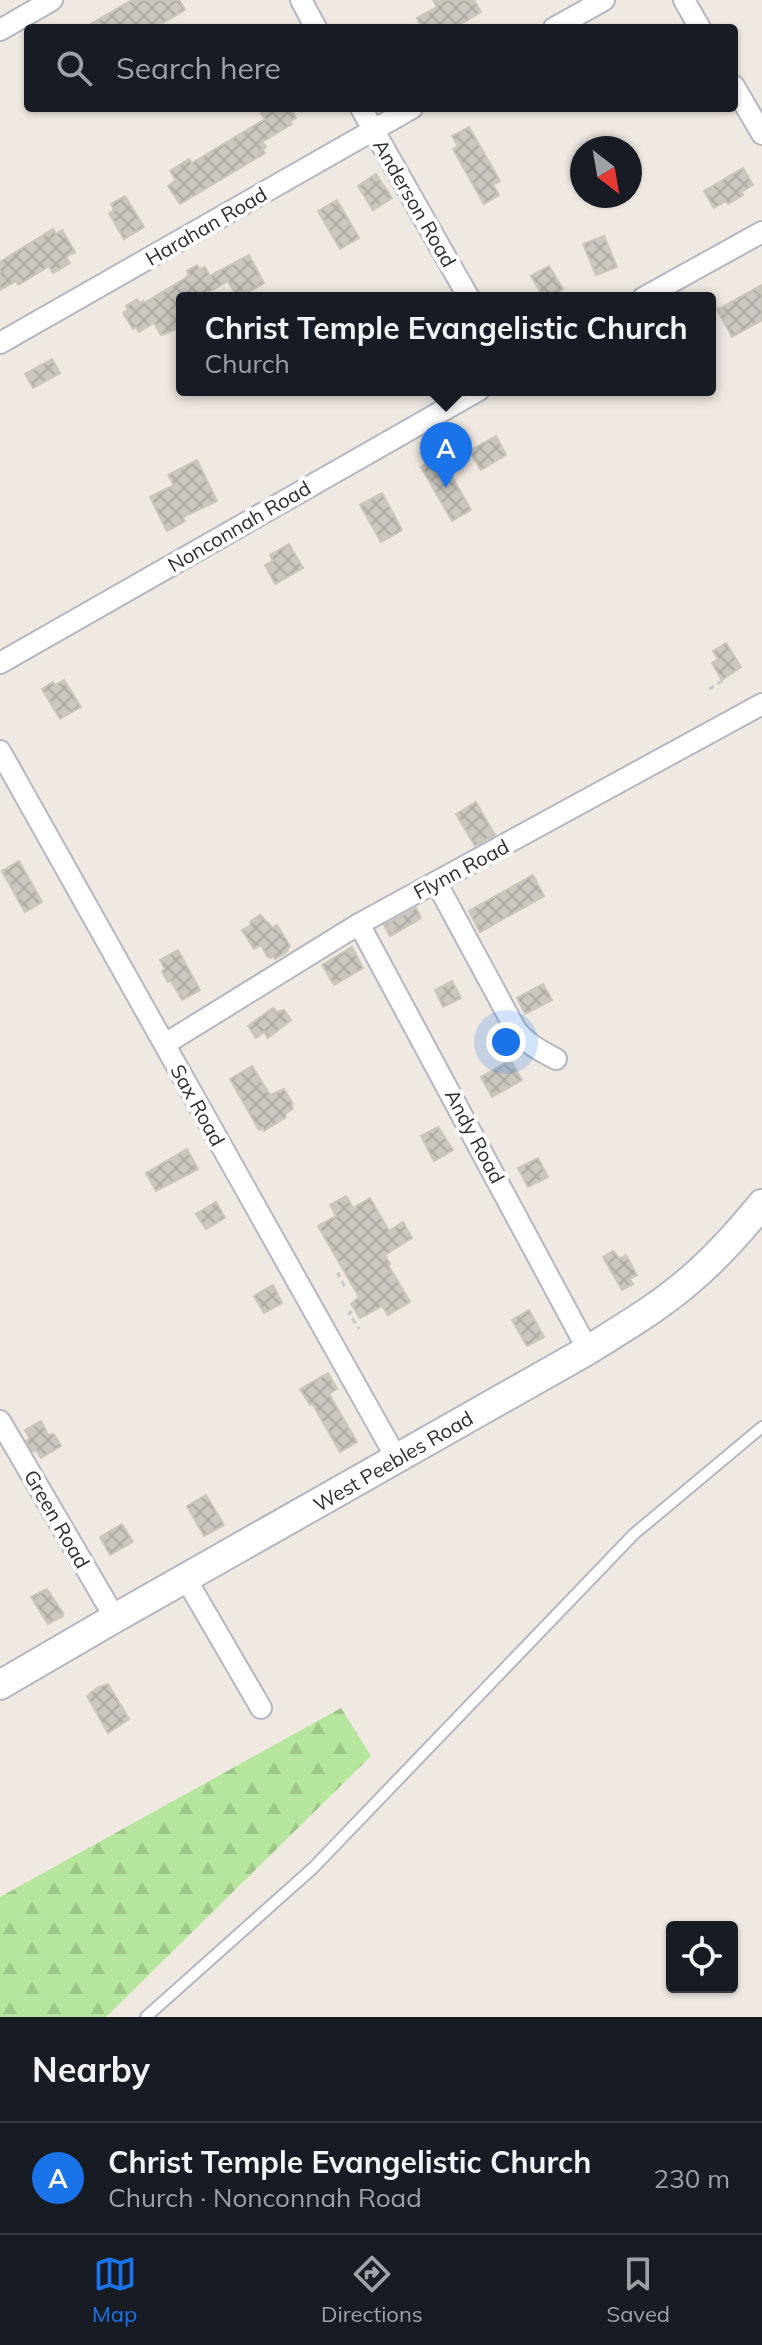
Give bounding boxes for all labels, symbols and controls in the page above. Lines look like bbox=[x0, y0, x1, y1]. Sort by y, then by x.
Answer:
search box bbox=[24, 24, 738, 112]
icon: search bbox=[52, 46, 96, 90]
text: Search here bbox=[116, 49, 281, 87]
street label: Anderson Road bbox=[368, 134, 462, 272]
north arrow bbox=[570, 136, 642, 208]
street label: Harahan Road bbox=[141, 181, 271, 271]
popup bbox=[176, 292, 716, 396]
text: Christ Temple Evangelistic Church bbox=[204, 309, 688, 347]
text: Church bbox=[204, 347, 290, 380]
pin: A bbox=[420, 422, 472, 488]
street label: Nonconnah Road bbox=[163, 475, 315, 577]
street label: Flynn Road bbox=[409, 833, 513, 905]
your location bbox=[486, 1022, 526, 1062]
street label: Sax Road bbox=[165, 1060, 231, 1150]
street label: Andy Road bbox=[440, 1085, 510, 1187]
street label: West Peebles Road bbox=[309, 1405, 477, 1517]
street label: Green Road bbox=[19, 1465, 95, 1573]
map controls bbox=[666, 1921, 738, 1993]
button: locate bbox=[666, 1921, 738, 1993]
text: Nearby bbox=[32, 2048, 150, 2091]
text: Christ Temple Evangelistic Church bbox=[108, 2143, 591, 2181]
text: A bbox=[48, 2162, 68, 2195]
text: 230 m bbox=[654, 2162, 730, 2195]
text: Church · Nonconnah Road bbox=[108, 2181, 422, 2214]
tab: Map bbox=[92, 2252, 137, 2328]
tab: Directions bbox=[321, 2252, 423, 2328]
tab: Saved bbox=[607, 2252, 670, 2328]

